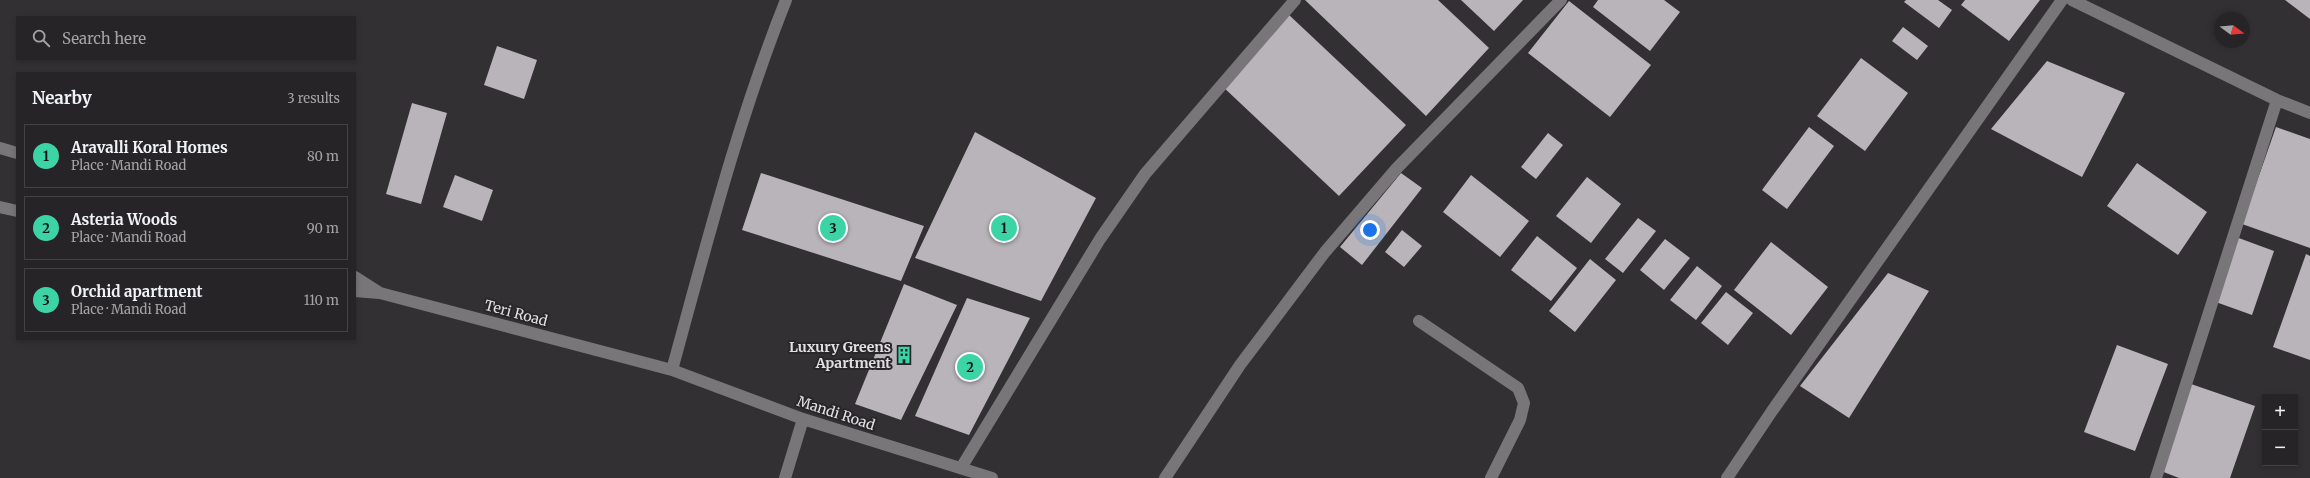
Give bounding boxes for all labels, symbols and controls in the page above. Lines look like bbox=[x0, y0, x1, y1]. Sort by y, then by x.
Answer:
north arrow bbox=[2214, 12, 2250, 48]
search box bbox=[16, 16, 356, 60]
icon: search bbox=[30, 27, 52, 49]
text: Search here bbox=[62, 29, 146, 48]
text: Nearby bbox=[32, 87, 92, 109]
text: 3 results bbox=[287, 90, 340, 107]
text: Aravalli Koral Homes bbox=[71, 138, 228, 157]
text: 1 bbox=[43, 148, 49, 165]
text: 80 m bbox=[307, 148, 339, 165]
text: Place · Mandi Road bbox=[71, 157, 186, 174]
text: Asteria Woods bbox=[71, 210, 177, 229]
pin: 3 bbox=[820, 213, 846, 243]
pin: 1 bbox=[991, 213, 1017, 243]
text: 2 bbox=[42, 220, 50, 237]
text: 90 m bbox=[307, 220, 339, 237]
your location bbox=[1360, 220, 1380, 240]
text: Place · Mandi Road bbox=[71, 229, 186, 246]
text: Orchid apartment bbox=[71, 282, 203, 301]
text: 3 bbox=[42, 292, 50, 309]
text: 110 m bbox=[304, 292, 339, 309]
street label: Teri Road bbox=[482, 296, 550, 330]
text: Place · Mandi Road bbox=[71, 301, 186, 318]
place label: Luxury Greens Apartment bbox=[789, 338, 891, 372]
building icon: Luxury Greens Apartment bbox=[894, 345, 914, 365]
pin: 2 bbox=[957, 352, 983, 382]
street label: Mandi Road bbox=[795, 392, 878, 434]
map controls bbox=[2262, 394, 2298, 466]
button: + bbox=[2262, 394, 2298, 430]
button: − bbox=[2262, 430, 2298, 466]

